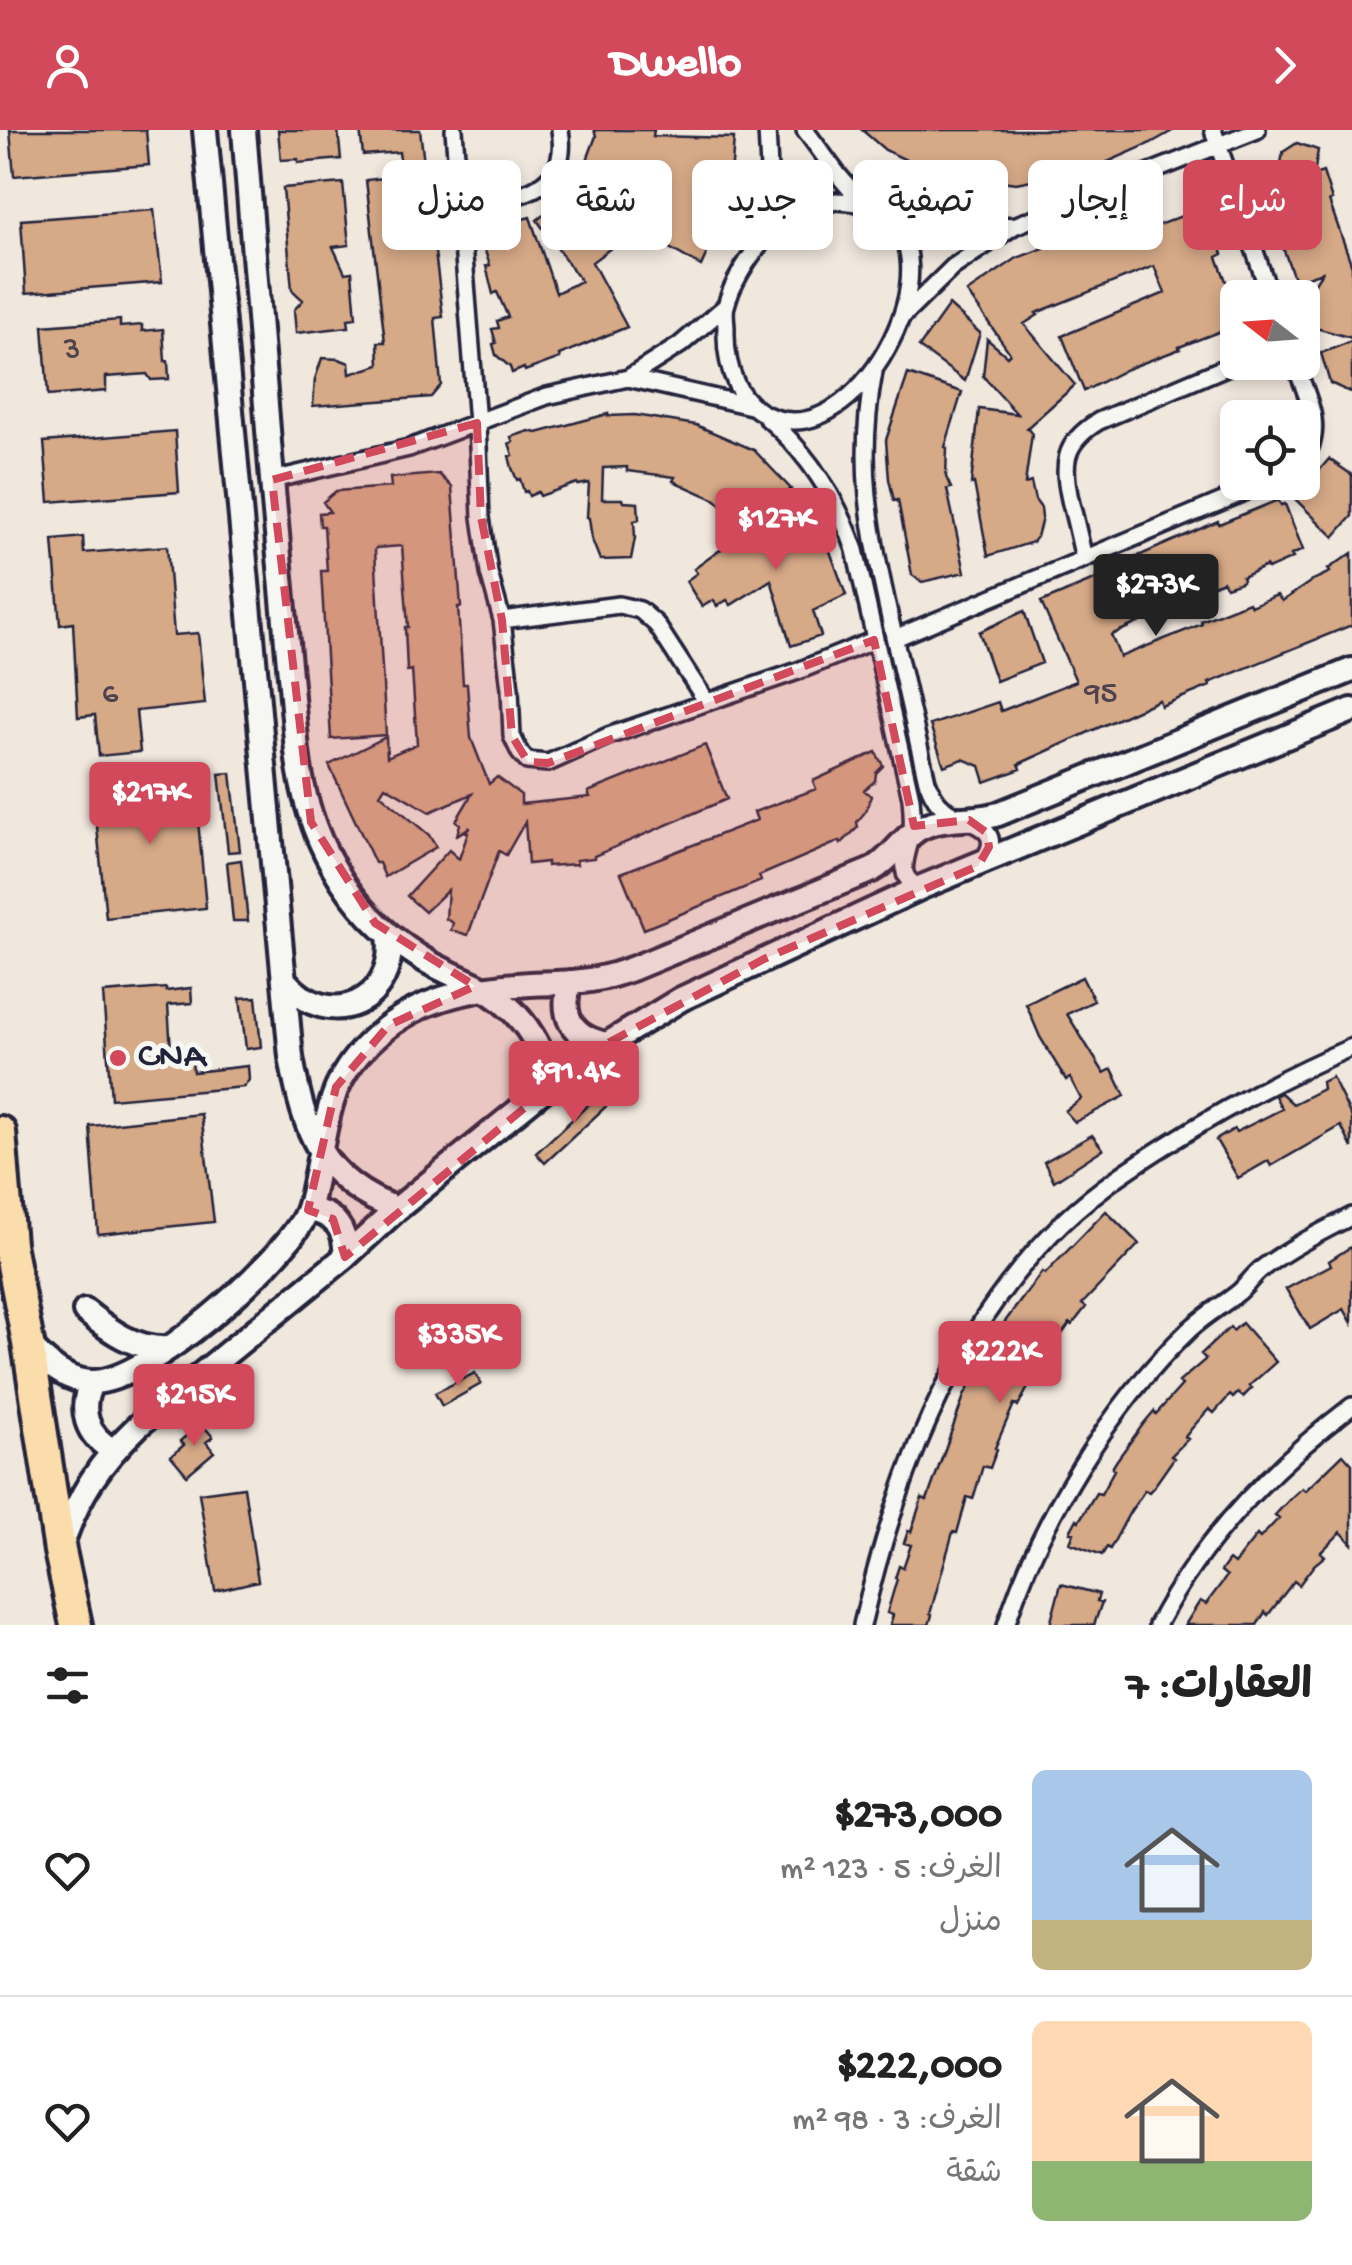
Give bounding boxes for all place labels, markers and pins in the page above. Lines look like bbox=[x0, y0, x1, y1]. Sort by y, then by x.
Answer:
pin: $127K bbox=[706, 488, 846, 573]
pin: $273K bbox=[1086, 554, 1226, 639]
pin: $217K bbox=[80, 762, 220, 847]
place label: CNA bbox=[138, 1036, 208, 1080]
pin: $91.4K bbox=[493, 1041, 655, 1126]
marker: CNA bbox=[107, 1047, 129, 1069]
pin: $335K bbox=[388, 1304, 528, 1389]
pin: $222K bbox=[930, 1321, 1070, 1406]
pin: $215K bbox=[124, 1364, 264, 1449]

